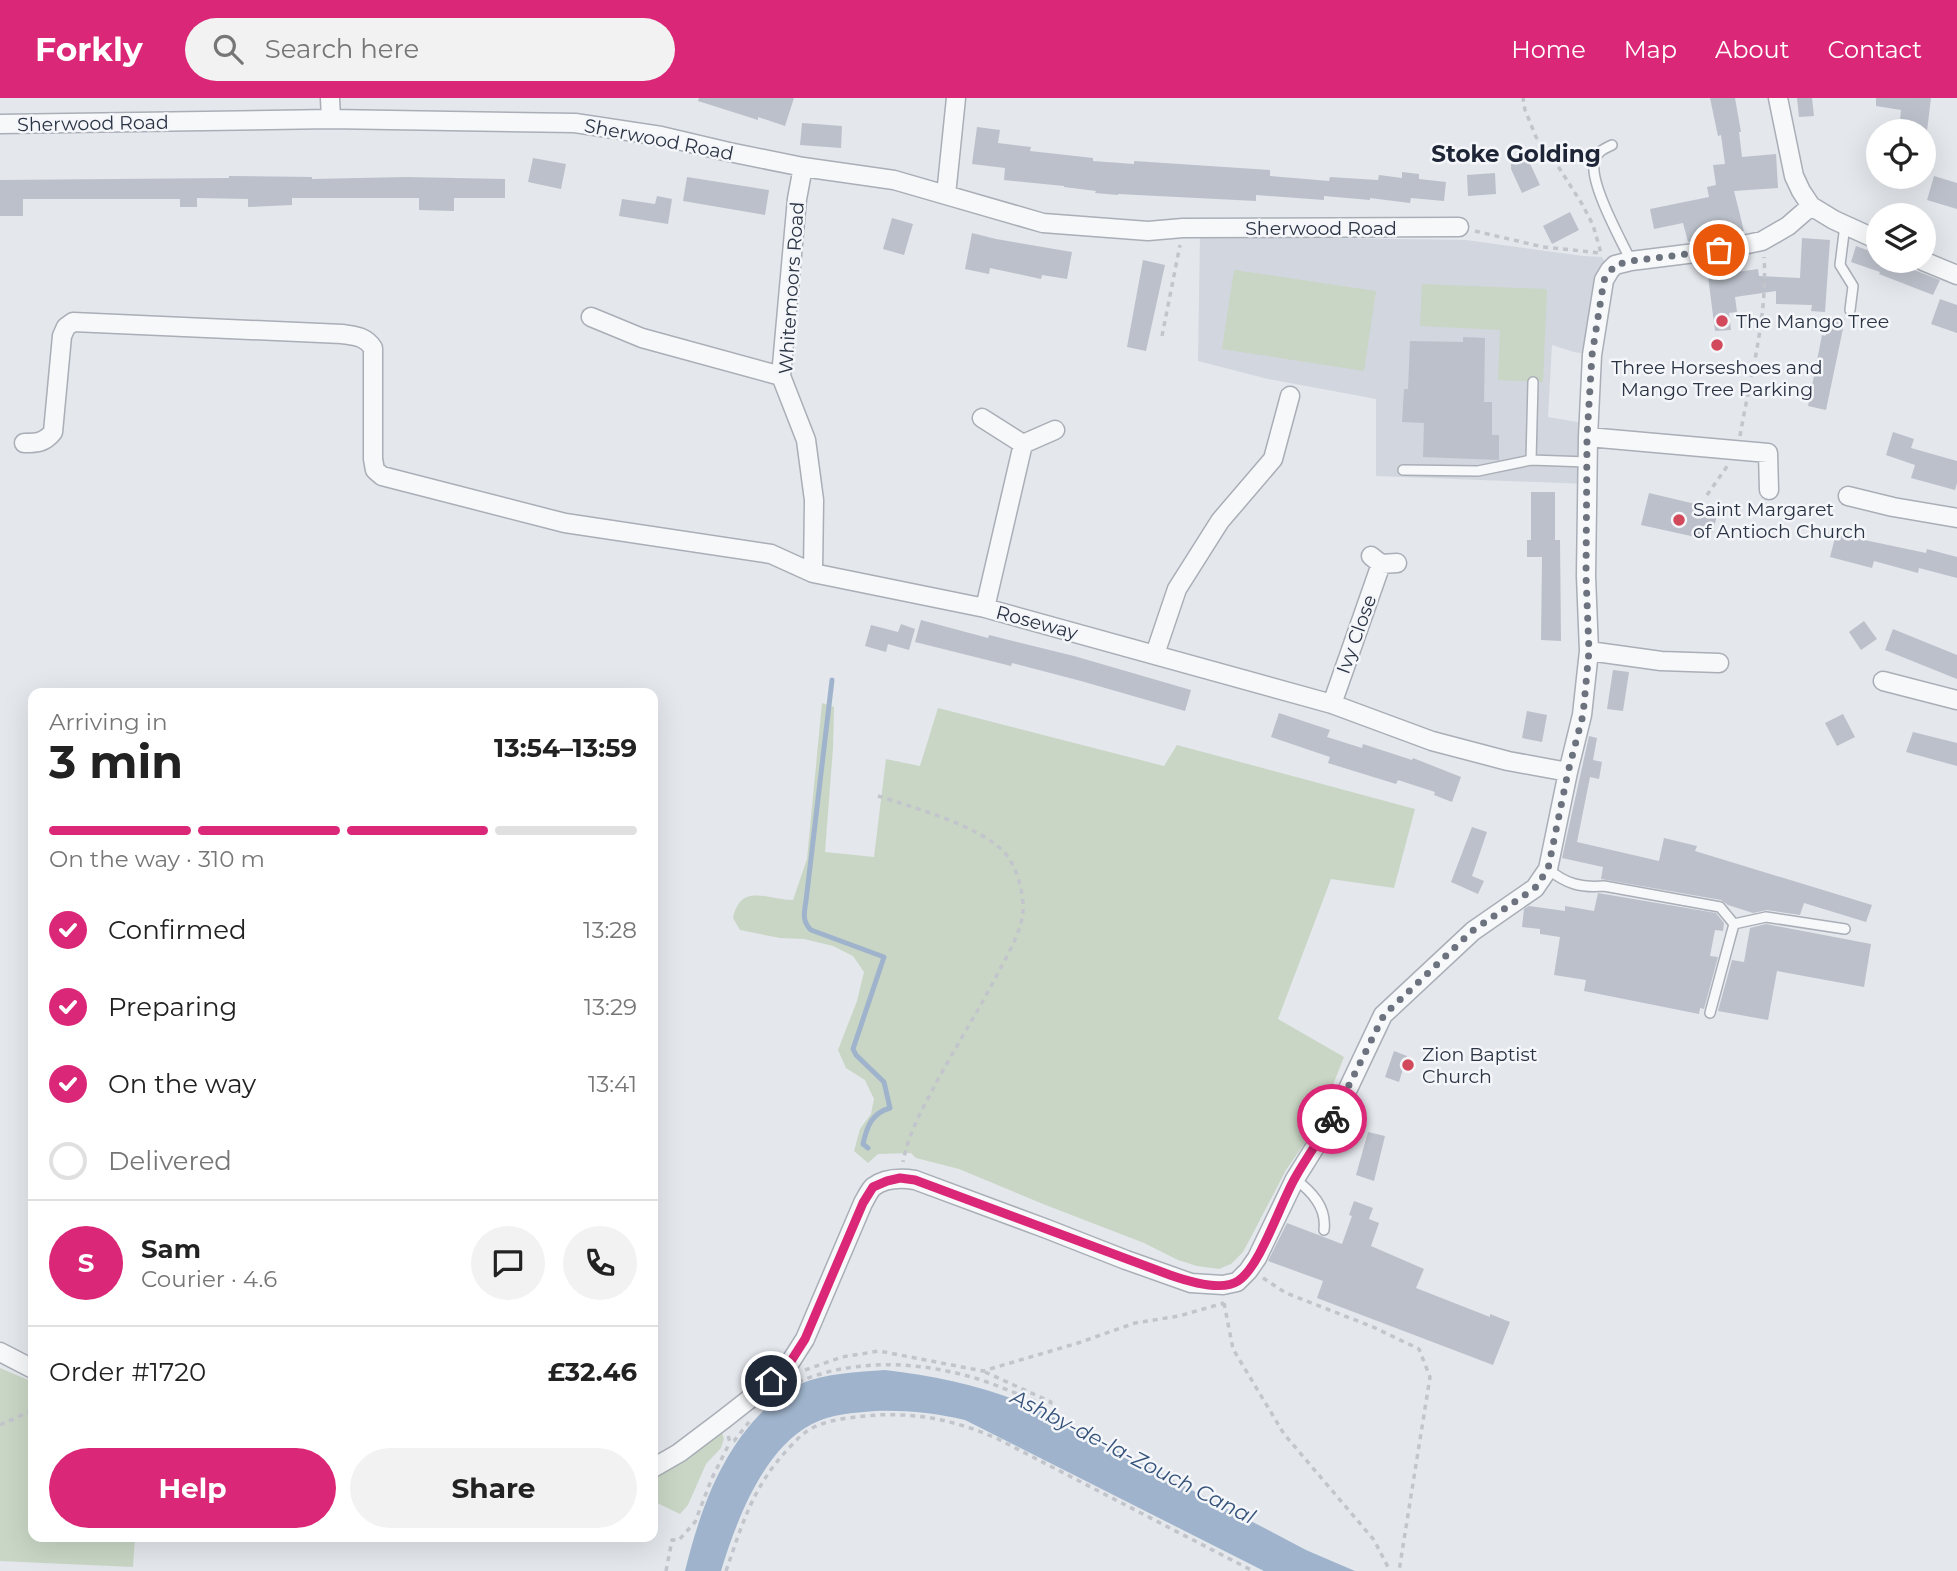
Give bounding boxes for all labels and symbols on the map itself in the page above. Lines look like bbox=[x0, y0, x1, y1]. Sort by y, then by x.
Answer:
street label: Sherwood Road bbox=[17, 111, 169, 136]
street label: Sherwood Road bbox=[582, 114, 736, 165]
district label: Stoke Golding bbox=[1431, 140, 1601, 168]
street label: Whitemoors Road bbox=[774, 201, 809, 375]
street label: Sherwood Road bbox=[1245, 217, 1397, 240]
pin bbox=[1689, 220, 1749, 280]
place label: The Mango Tree bbox=[1736, 310, 1889, 333]
marker: The Mango Tree bbox=[1714, 313, 1730, 329]
marker: Three Horseshoes and Mango Tree Parking bbox=[1709, 337, 1725, 353]
place label: Three Horseshoes and Mango Tree Parking bbox=[1611, 356, 1823, 401]
place label: Saint Margaret of Antioch Church bbox=[1693, 498, 1866, 543]
marker: Saint Margaret of Antioch Church bbox=[1671, 512, 1687, 528]
street label: Ivy Close bbox=[1332, 591, 1381, 677]
street label: Roseway bbox=[993, 601, 1081, 645]
place label: Zion Baptist Church bbox=[1422, 1043, 1538, 1088]
marker: Zion Baptist Church bbox=[1400, 1057, 1416, 1073]
courier bbox=[1297, 1084, 1367, 1154]
pin bbox=[741, 1351, 801, 1411]
water label: Ashby-de-la-Zouch Canal bbox=[1005, 1383, 1260, 1529]

